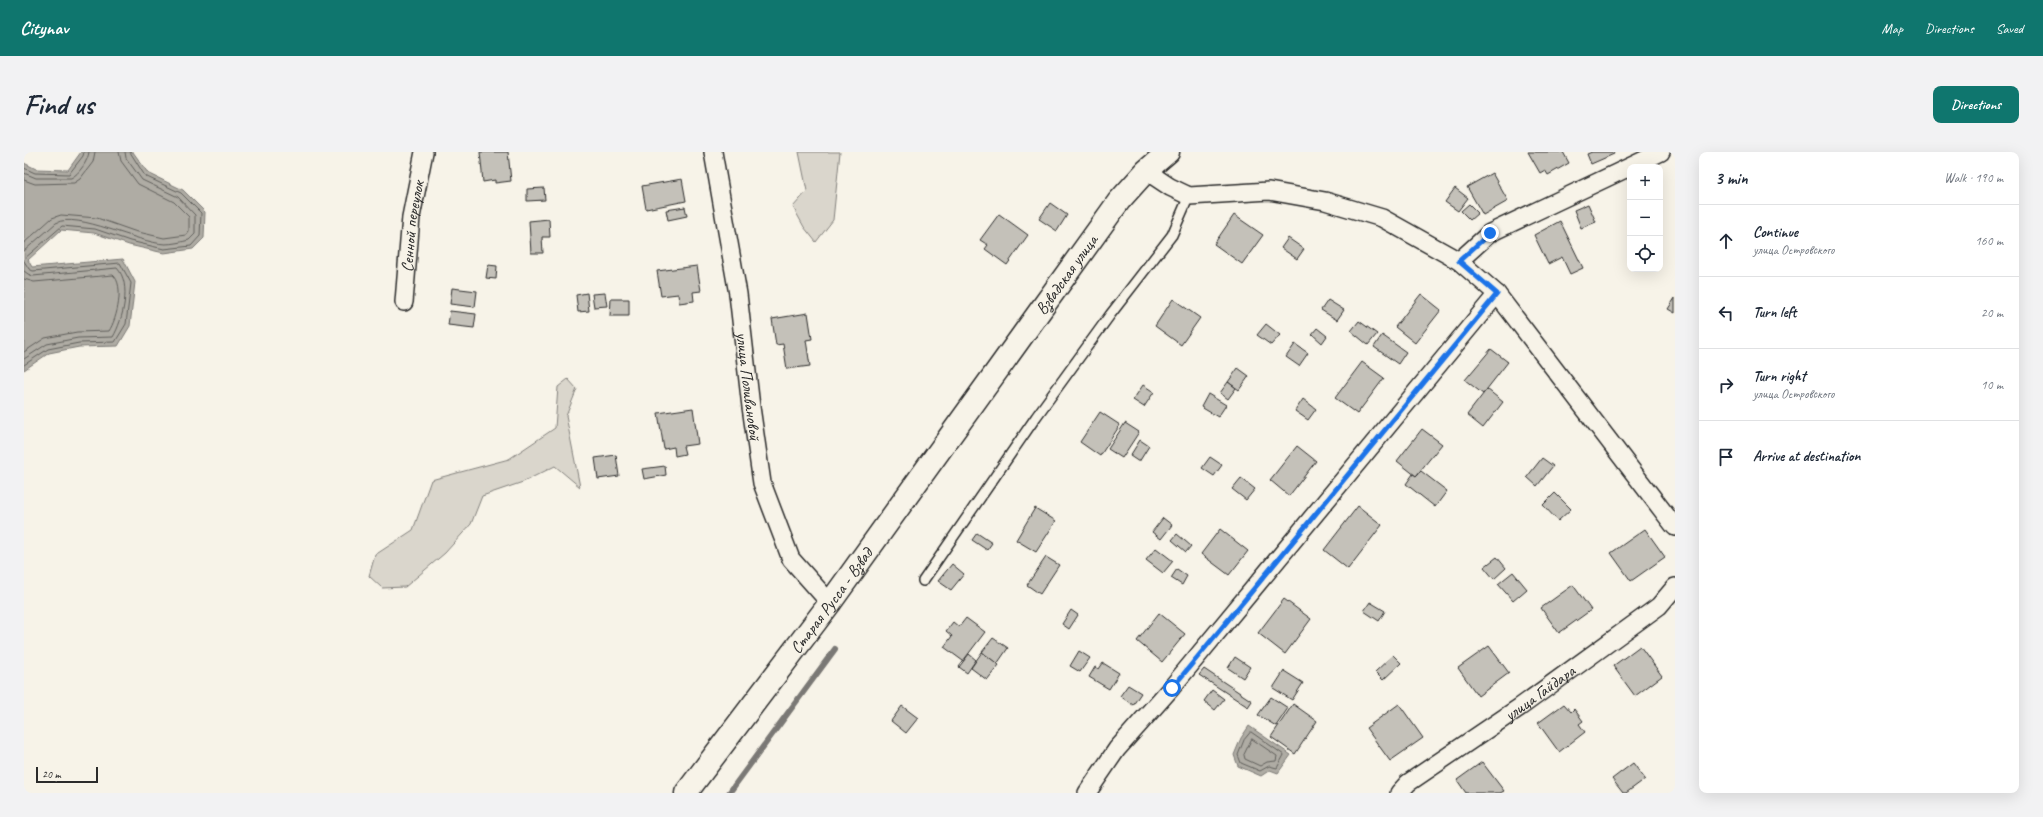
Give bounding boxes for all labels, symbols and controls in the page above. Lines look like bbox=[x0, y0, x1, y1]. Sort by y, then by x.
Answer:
text: Citynav bbox=[20, 16, 68, 40]
text: Map bbox=[1882, 20, 1903, 37]
text: Directions bbox=[1925, 20, 1974, 37]
text: Saved bbox=[1996, 20, 2023, 37]
button: Directions bbox=[1933, 86, 2019, 123]
text: Find us bbox=[24, 87, 94, 122]
map controls bbox=[1627, 164, 1663, 272]
button: + bbox=[1627, 164, 1663, 200]
text: 3 min bbox=[1715, 168, 1748, 189]
text: Walk · 190 m bbox=[1944, 170, 2003, 186]
street label: Сенной переулок bbox=[396, 177, 429, 273]
button: − bbox=[1627, 200, 1663, 236]
text: Continue bbox=[1753, 223, 1798, 242]
route end bbox=[1481, 224, 1499, 242]
street label: Взвадская улица bbox=[1030, 229, 1103, 318]
icon: ahead bbox=[1715, 230, 1737, 252]
text: 160 m bbox=[1975, 233, 2003, 249]
button: locate bbox=[1627, 236, 1663, 272]
text: улица Островского bbox=[1753, 242, 1834, 258]
icon: left bbox=[1715, 302, 1737, 324]
text: Turn left bbox=[1753, 303, 1796, 322]
text: 20 m bbox=[1981, 305, 2003, 321]
street label: улица Поливановой bbox=[732, 330, 766, 443]
text: Turn right bbox=[1753, 367, 1806, 386]
icon: right bbox=[1715, 374, 1737, 396]
text: 10 m bbox=[1981, 377, 2003, 393]
text: улица Островского bbox=[1753, 386, 1834, 402]
icon: arrive bbox=[1715, 446, 1737, 468]
text: Arrive at destination bbox=[1753, 447, 1860, 466]
street label: Старая Русса - Взвад bbox=[785, 542, 878, 658]
street label: улица Гайдара bbox=[1499, 659, 1580, 726]
route start bbox=[1163, 679, 1181, 697]
scale bar bbox=[36, 765, 98, 784]
text: 20 m bbox=[42, 767, 61, 781]

